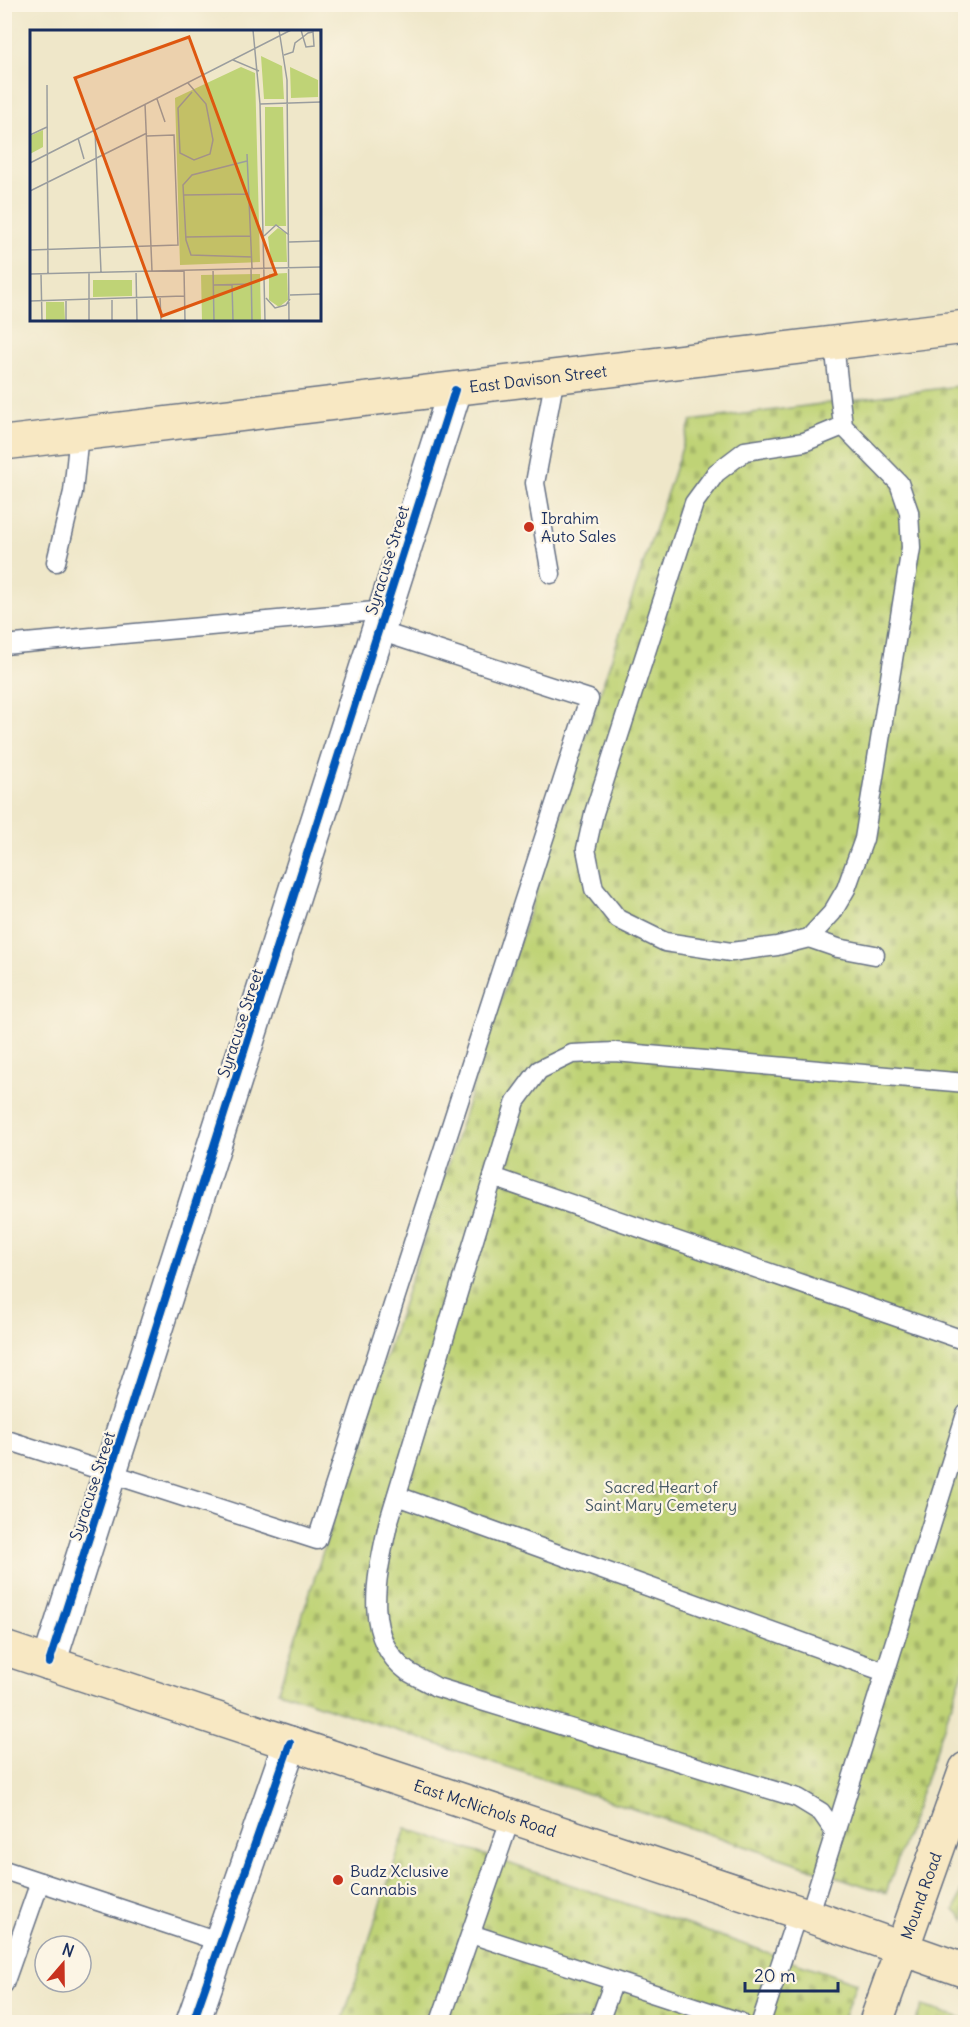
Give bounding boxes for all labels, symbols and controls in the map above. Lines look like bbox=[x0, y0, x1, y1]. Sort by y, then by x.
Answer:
inset map bbox=[30, 30, 321, 321]
street label: East Davison Street bbox=[468, 360, 609, 397]
street label: Syracuse Street bbox=[361, 502, 413, 617]
place label: Ibrahim Auto Sales bbox=[541, 508, 616, 546]
marker: Ibrahim Auto Sales bbox=[522, 520, 536, 534]
street label: Syracuse Street bbox=[213, 965, 267, 1080]
street label: Syracuse Street bbox=[65, 1428, 119, 1543]
park label: Sacred Heart of Saint Mary Cemetery bbox=[585, 1477, 737, 1515]
street label: East McNichols Road bbox=[411, 1775, 559, 1841]
street label: Mound Road bbox=[896, 1849, 946, 1942]
place label: Budz Xclusive Cannabis bbox=[350, 1861, 449, 1899]
marker: Budz Xclusive Cannabis bbox=[331, 1873, 345, 1887]
north arrow bbox=[33, 1934, 93, 1994]
text: N bbox=[60, 1939, 77, 1961]
scale bar bbox=[745, 1955, 838, 1993]
text: 20 m bbox=[754, 1964, 796, 1987]

